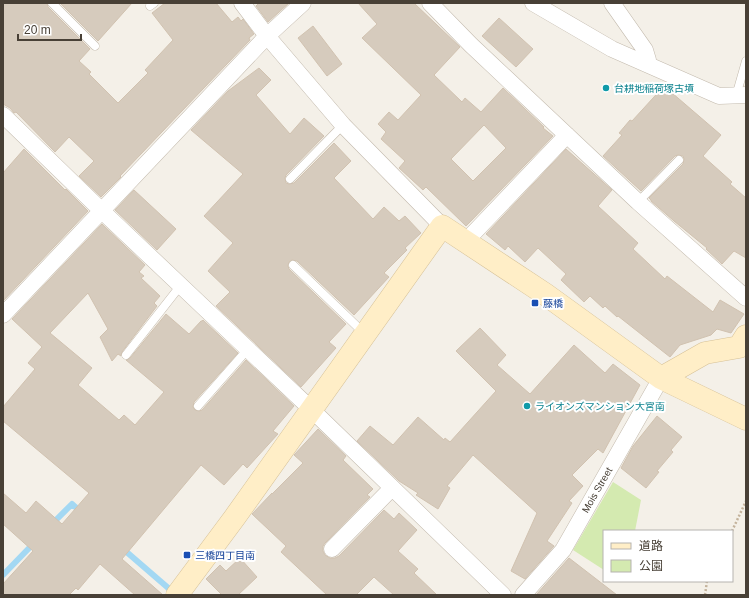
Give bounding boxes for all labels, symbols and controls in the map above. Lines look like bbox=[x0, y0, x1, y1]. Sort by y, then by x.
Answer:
scale bar bbox=[18, 16, 81, 42]
text: 20 m bbox=[24, 23, 51, 37]
marker: 台耕地稲荷塚古墳 bbox=[601, 83, 611, 93]
place label: 台耕地稲荷塚古墳 bbox=[614, 83, 694, 94]
marker: 藤橋 bbox=[530, 298, 540, 308]
place label: 藤橋 bbox=[543, 298, 563, 309]
marker: ライオンズマンション大宮南 bbox=[522, 401, 532, 411]
place label: ライオンズマンション大宮南 bbox=[535, 401, 665, 412]
street label: Mois Street bbox=[580, 465, 615, 515]
legend bbox=[603, 530, 733, 582]
text: 道路 bbox=[639, 539, 663, 553]
marker: 三橋四丁目南 bbox=[182, 550, 192, 560]
place label: 三橋四丁目南 bbox=[195, 550, 255, 561]
text: 公園 bbox=[639, 559, 663, 573]

